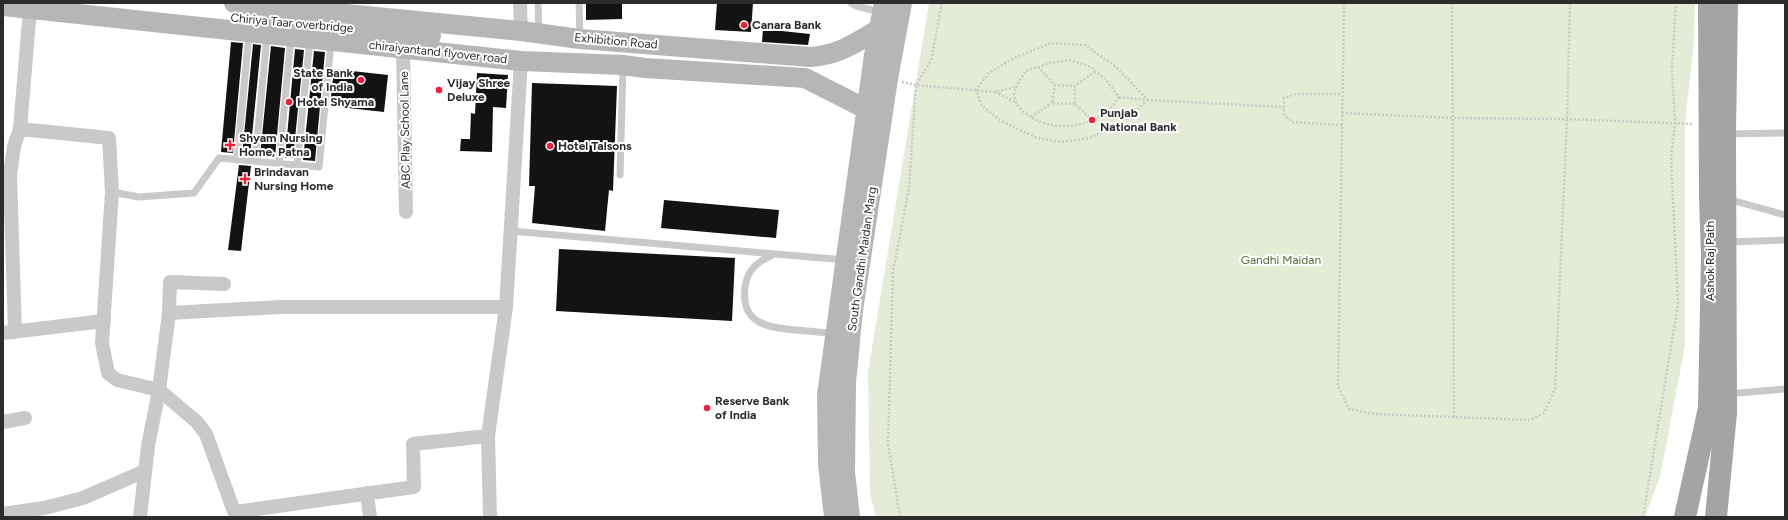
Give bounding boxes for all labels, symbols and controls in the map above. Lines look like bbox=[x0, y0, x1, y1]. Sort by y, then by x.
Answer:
street label: Chiriya Taar overbridge bbox=[230, 11, 355, 35]
place label: Canara Bank bbox=[752, 18, 822, 32]
marker: Canara Bank bbox=[739, 20, 749, 30]
street label: Exhibition Road bbox=[574, 30, 658, 52]
street label: chiraiyantand flyover road bbox=[368, 38, 508, 66]
place label: State Bank of India bbox=[293, 66, 354, 94]
street label: ABC Play School Lane bbox=[397, 71, 413, 189]
marker: State Bank of India bbox=[356, 75, 366, 85]
place label: Vijay Shree Deluxe bbox=[447, 76, 511, 104]
marker: Vijay Shree Deluxe bbox=[434, 85, 444, 95]
place label: Hotel Shyama bbox=[297, 95, 374, 109]
marker: Hotel Shyama bbox=[284, 97, 294, 107]
place label: Punjab National Bank bbox=[1100, 106, 1177, 134]
marker: Punjab National Bank bbox=[1087, 115, 1097, 125]
place label: Shyam Nursing Home, Patna bbox=[239, 131, 323, 159]
marker: Shyam Nursing Home, Patna bbox=[224, 139, 236, 151]
place label: Hotel Talsons bbox=[558, 139, 632, 153]
marker: Hotel Talsons bbox=[545, 141, 555, 151]
place label: Brindavan Nursing Home bbox=[254, 165, 334, 193]
marker: Brindavan Nursing Home bbox=[239, 173, 251, 185]
street label: South Gandhi Maidan Marg bbox=[845, 186, 879, 332]
street label: Ashok Raj Path bbox=[1703, 221, 1717, 301]
park label: Gandhi Maidan bbox=[1241, 253, 1321, 267]
place label: Reserve Bank of India bbox=[715, 394, 790, 422]
marker: Reserve Bank of India bbox=[702, 403, 712, 413]

